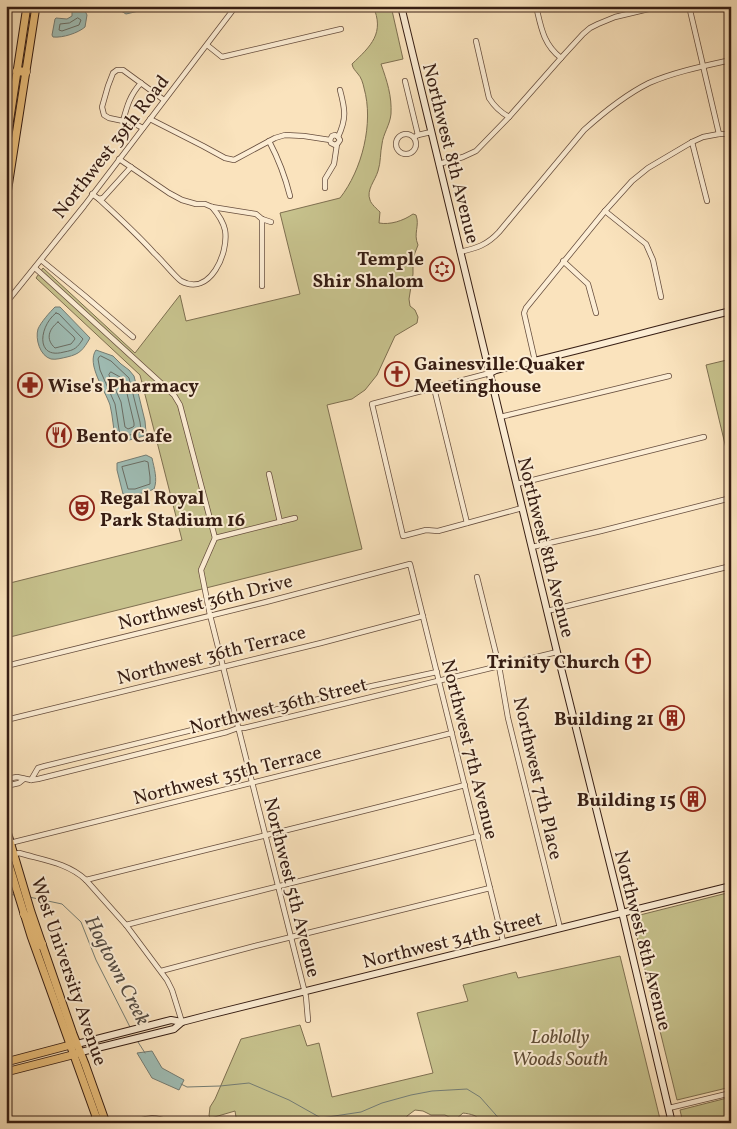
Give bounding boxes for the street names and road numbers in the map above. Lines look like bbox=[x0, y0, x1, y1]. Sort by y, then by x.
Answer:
street label: Northwest 8th Avenue bbox=[415, 61, 485, 246]
street label: Northwest 39th Road bbox=[47, 70, 176, 224]
street label: Northwest 8th Avenue bbox=[510, 455, 580, 640]
street label: Northwest 36th Drive bbox=[115, 569, 296, 637]
street label: Northwest 36th Terrace bbox=[114, 620, 309, 692]
street label: Northwest 7th Avenue bbox=[434, 657, 504, 842]
street label: Northwest 36th Street bbox=[187, 672, 370, 742]
street label: Northwest 7th Place bbox=[506, 695, 568, 862]
street label: Northwest 35th Terrace bbox=[131, 740, 324, 812]
street label: Northwest 5th Avenue bbox=[256, 795, 326, 980]
street label: Northwest 8th Avenue bbox=[607, 848, 677, 1033]
street label: West University Avenue bbox=[24, 874, 113, 1070]
street label: Northwest 34th Street bbox=[360, 906, 545, 976]

